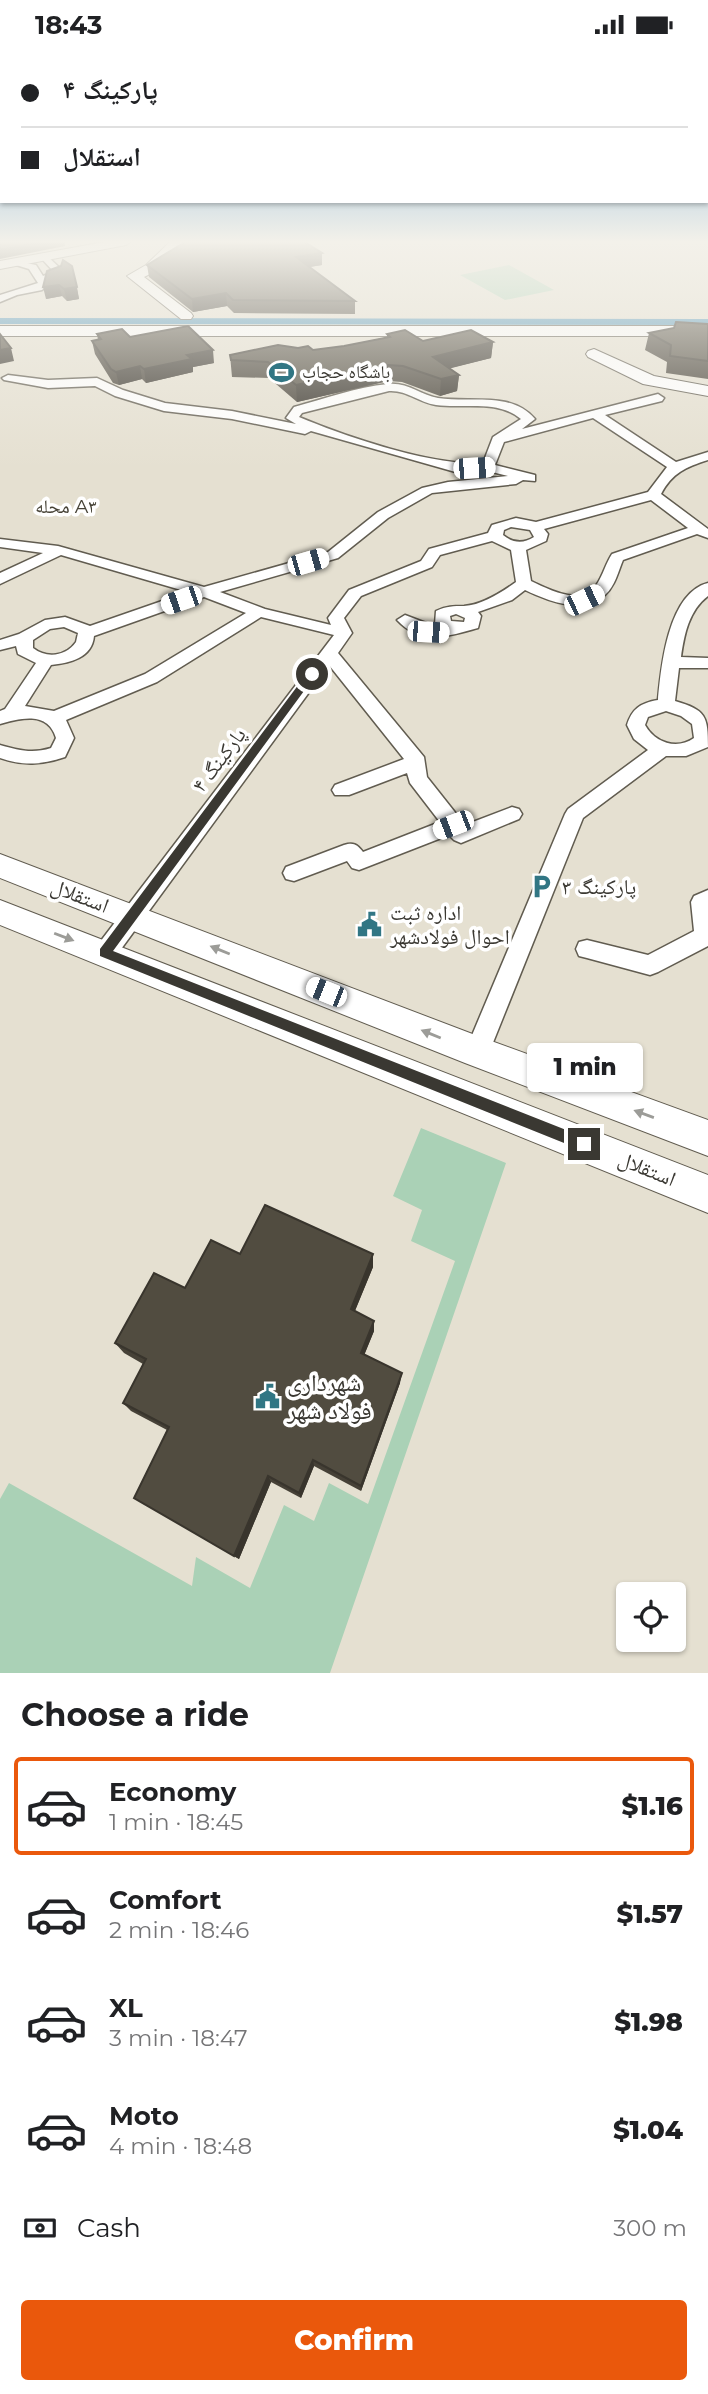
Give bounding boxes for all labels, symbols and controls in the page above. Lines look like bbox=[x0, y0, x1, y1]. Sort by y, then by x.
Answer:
text: 18:43 bbox=[35, 9, 102, 41]
text: پارکینگ ۴ bbox=[63, 74, 158, 106]
text: استقلال bbox=[63, 141, 141, 173]
sports icon: باشگاه حجاب bbox=[268, 358, 296, 386]
place label: باشگاه حجاب bbox=[302, 361, 390, 383]
car bbox=[453, 456, 496, 480]
district label: محله A۳ bbox=[35, 495, 97, 518]
car bbox=[285, 546, 332, 578]
car bbox=[561, 581, 608, 619]
car bbox=[158, 583, 205, 617]
car bbox=[407, 620, 450, 644]
route start bbox=[296, 658, 328, 690]
street label: پارکینگ ۴ bbox=[186, 723, 251, 797]
car bbox=[430, 808, 477, 842]
street label: استقلال bbox=[48, 873, 113, 918]
parking icon: پارکینگ ۳ bbox=[528, 873, 556, 901]
place label: پارکینگ ۳ bbox=[562, 874, 636, 899]
place label: اداره ثبت احوال فولادشهر bbox=[389, 900, 510, 949]
public building icon: اداره ثبت احوال فولادشهر bbox=[356, 911, 384, 939]
one-way arrow bbox=[53, 931, 74, 942]
one-way arrow bbox=[209, 945, 230, 956]
car bbox=[303, 974, 350, 1010]
one-way arrow bbox=[421, 1029, 442, 1040]
callout: 1 min bbox=[526, 1042, 642, 1091]
text: 1 min bbox=[553, 1053, 617, 1081]
one-way arrow bbox=[634, 1109, 655, 1120]
route end bbox=[568, 1128, 600, 1160]
street label: استقلال bbox=[615, 1146, 680, 1191]
place label: شهرداری فولاد شهر bbox=[286, 1368, 372, 1425]
public building icon: شهرداری فولاد شهر bbox=[253, 1383, 281, 1411]
map controls bbox=[616, 1582, 686, 1652]
button: locate bbox=[616, 1582, 686, 1652]
text: Choose a ride bbox=[21, 1695, 249, 1734]
icon: car bbox=[25, 1775, 88, 1838]
text: Economy bbox=[109, 1776, 236, 1808]
text: $1.16 bbox=[622, 1790, 683, 1822]
text: 1 min · 18:45 bbox=[109, 1808, 243, 1836]
icon: car bbox=[25, 1883, 88, 1946]
text: Comfort bbox=[109, 1884, 221, 1916]
text: $1.57 bbox=[617, 1898, 683, 1930]
text: 2 min · 18:46 bbox=[109, 1916, 249, 1944]
icon: car bbox=[25, 1991, 88, 2054]
text: XL bbox=[109, 1992, 143, 2024]
text: $1.98 bbox=[614, 2006, 683, 2038]
text: 3 min · 18:47 bbox=[109, 2024, 247, 2052]
icon: car bbox=[25, 2099, 88, 2162]
text: Moto bbox=[109, 2100, 179, 2132]
text: $1.04 bbox=[613, 2114, 683, 2146]
text: 4 min · 18:48 bbox=[109, 2132, 252, 2160]
icon: cash bbox=[21, 2209, 59, 2247]
text: Cash bbox=[77, 2212, 141, 2244]
text: 300 m bbox=[613, 2214, 687, 2242]
button: Confirm bbox=[21, 2300, 687, 2380]

